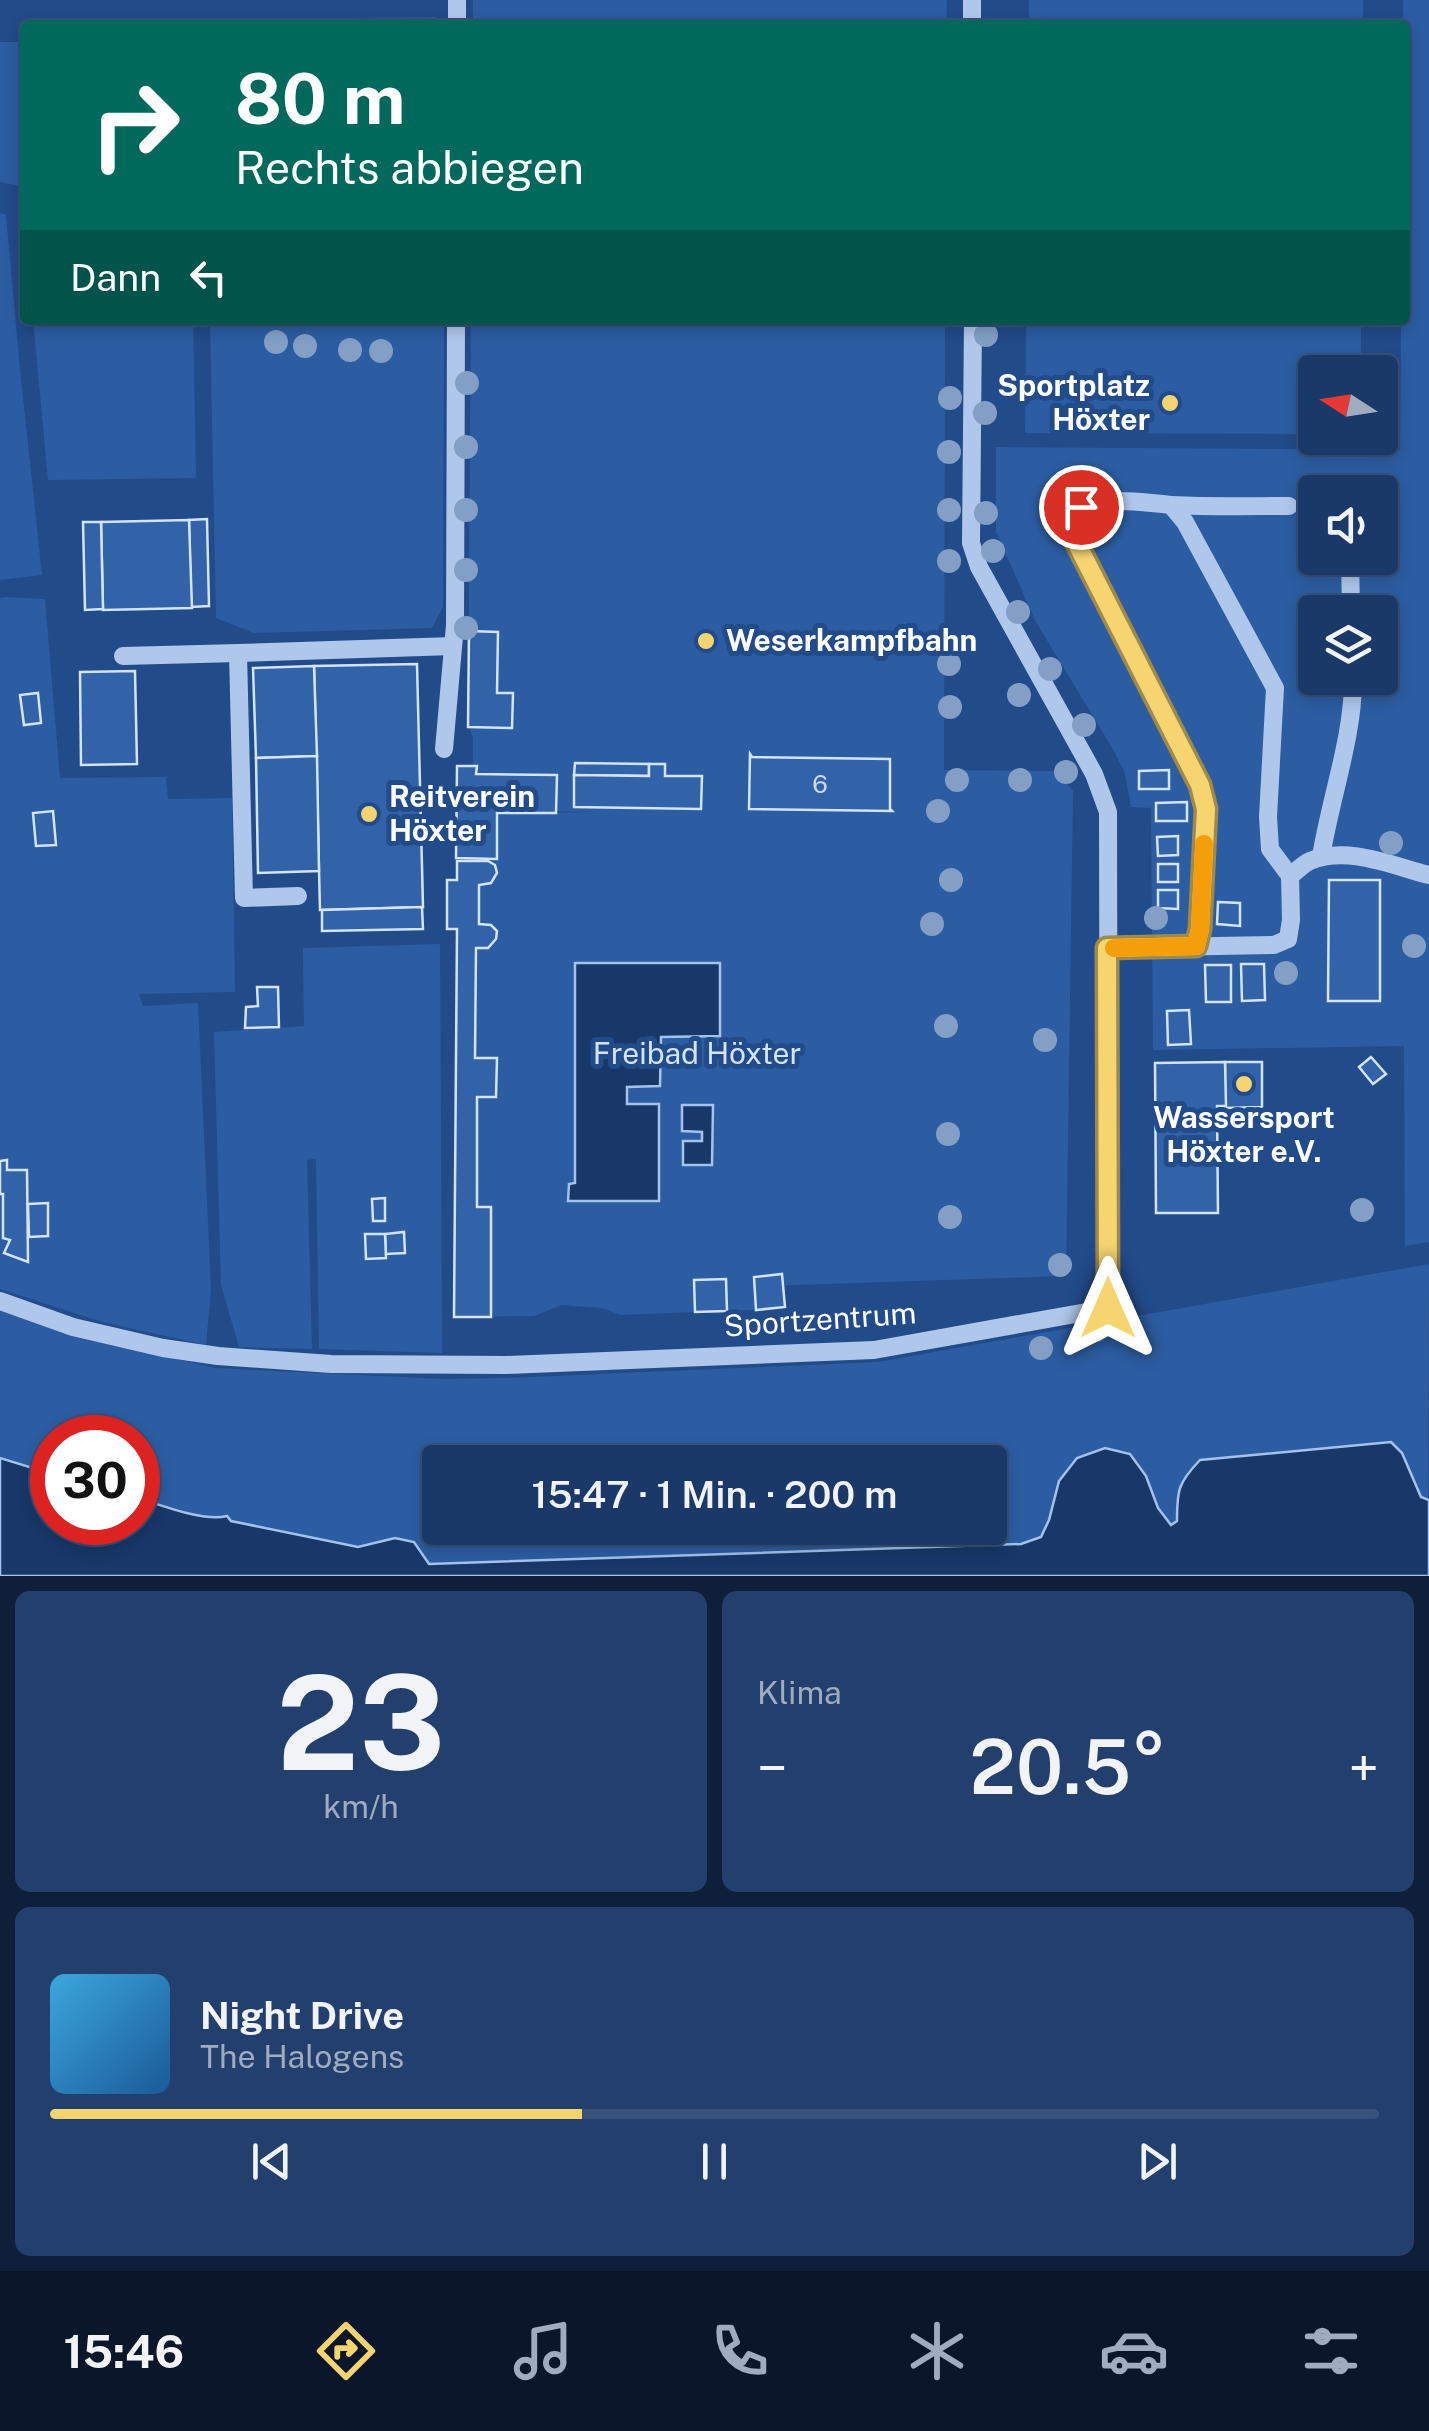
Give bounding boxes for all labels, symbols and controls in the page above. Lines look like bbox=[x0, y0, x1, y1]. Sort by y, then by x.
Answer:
text: 80 m bbox=[235, 57, 405, 140]
icon: right bbox=[70, 60, 200, 190]
text: Rechts abbiegen bbox=[235, 141, 584, 194]
icon: left bbox=[181, 250, 236, 305]
text: Dann bbox=[70, 255, 161, 300]
north arrow bbox=[1298, 355, 1398, 455]
map controls bbox=[1298, 355, 1398, 695]
place label: Sportplatz Höxter bbox=[997, 367, 1150, 437]
marker: Sportplatz Höxter bbox=[1159, 392, 1181, 414]
pin bbox=[1039, 465, 1124, 550]
button: sound bbox=[1298, 475, 1398, 575]
icon: arrive bbox=[1054, 480, 1109, 535]
button: layers bbox=[1298, 595, 1398, 695]
place label: Weserkampfbahn bbox=[726, 622, 977, 658]
marker: Weserkampfbahn bbox=[695, 630, 717, 652]
house number: 6 bbox=[812, 769, 828, 799]
place label: Reitverein Höxter bbox=[389, 778, 535, 848]
marker: Reitverein Höxter bbox=[358, 803, 380, 825]
park label: Freibad Höxter bbox=[593, 1035, 801, 1071]
marker: Wassersport Höxter e.V. bbox=[1233, 1073, 1255, 1095]
place label: Wassersport Höxter e.V. bbox=[1153, 1099, 1335, 1169]
position arrow bbox=[1056, 1256, 1160, 1360]
street label: Sportzentrum bbox=[723, 1294, 917, 1344]
speed limit sign: 30 bbox=[30, 1415, 160, 1545]
text: 15:47 · 1 Min. · 200 m bbox=[532, 1472, 897, 1517]
text: 23 bbox=[276, 1647, 446, 1799]
text: Klima bbox=[757, 1674, 842, 1711]
text: 20.5° bbox=[970, 1723, 1166, 1811]
text: − bbox=[757, 1736, 788, 1800]
text: + bbox=[1349, 1736, 1379, 1800]
text: km/h bbox=[323, 1788, 399, 1825]
text: Night Drive bbox=[200, 1993, 404, 2038]
text: The Halogens bbox=[200, 2038, 404, 2075]
icon: previous bbox=[244, 2134, 299, 2189]
icon: pause bbox=[687, 2134, 742, 2189]
icon: next bbox=[1130, 2134, 1185, 2189]
icon: directions bbox=[311, 2316, 381, 2386]
icon: music bbox=[508, 2316, 578, 2386]
icon: phone bbox=[705, 2316, 775, 2386]
icon: climate bbox=[902, 2316, 972, 2386]
icon: car bbox=[1099, 2316, 1169, 2386]
icon: filters bbox=[1296, 2316, 1366, 2386]
text: 15:46 bbox=[63, 2325, 184, 2378]

